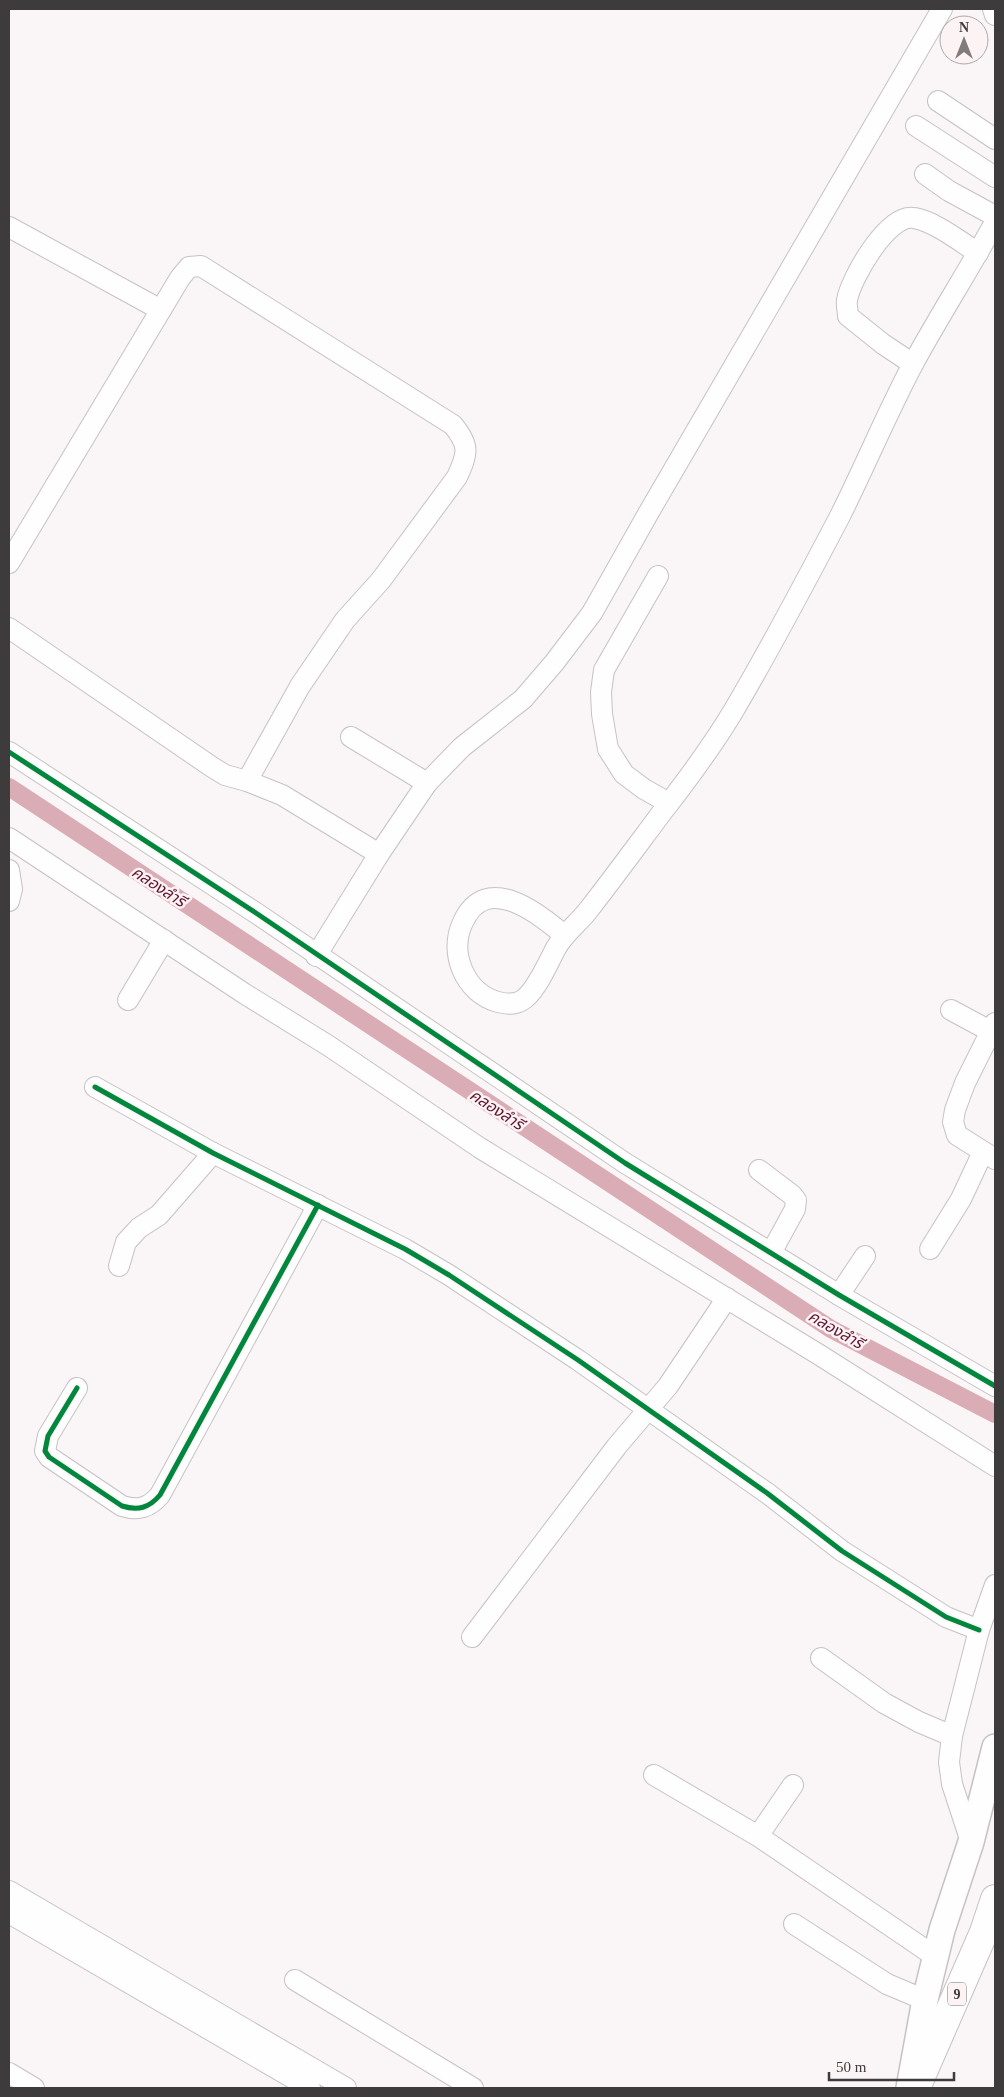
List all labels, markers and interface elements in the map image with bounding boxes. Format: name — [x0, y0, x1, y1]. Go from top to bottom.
north arrow — [939, 15, 989, 65]
text: N — [959, 20, 969, 35]
water label: คลองลำรี — [129, 863, 191, 911]
water label: คลองลำรี — [467, 1086, 529, 1134]
water label: คลองลำรี — [805, 1307, 868, 1353]
road number: 9 — [948, 1982, 966, 2006]
scale bar — [829, 2050, 954, 2082]
text: 50 m — [836, 2059, 867, 2075]

